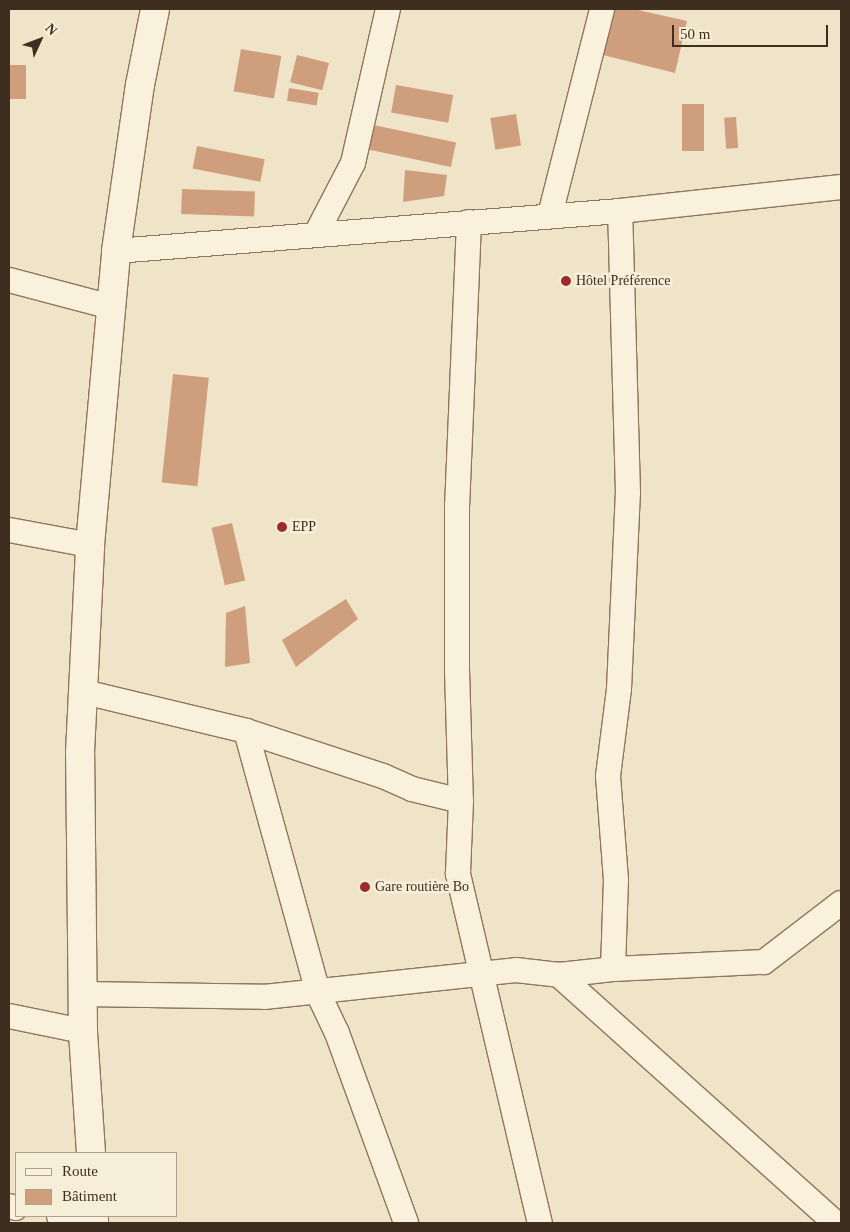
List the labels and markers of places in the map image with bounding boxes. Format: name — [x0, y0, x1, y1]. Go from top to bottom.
place label: Hôtel Préférence — [576, 273, 670, 289]
marker: Hôtel Préférence — [560, 275, 572, 287]
place label: EPP — [292, 519, 316, 535]
marker: EPP — [276, 521, 288, 533]
place label: Gare routière Bo — [375, 879, 469, 895]
marker: Gare routière Bo — [359, 881, 371, 893]

